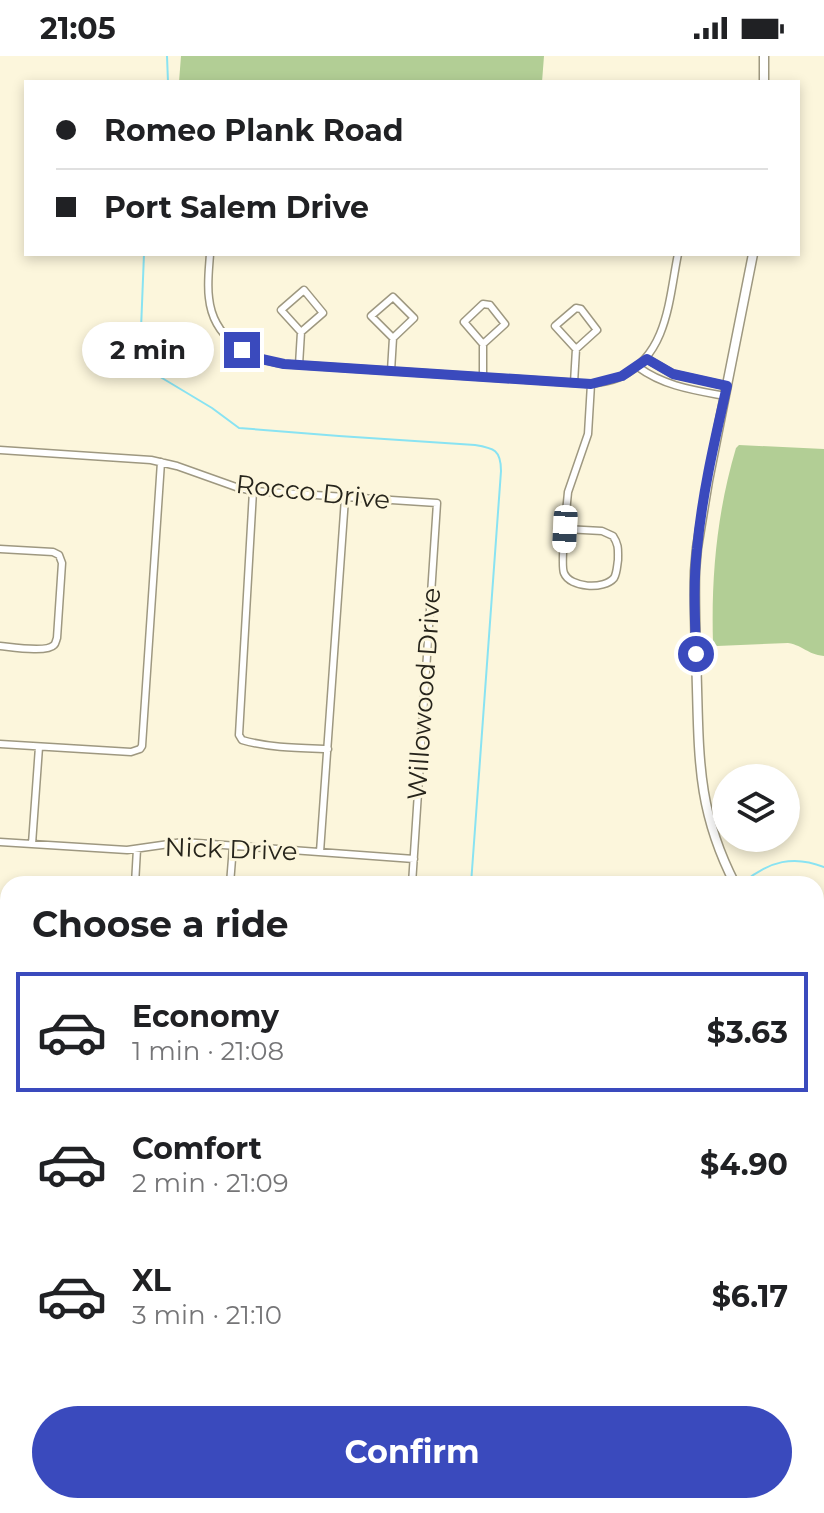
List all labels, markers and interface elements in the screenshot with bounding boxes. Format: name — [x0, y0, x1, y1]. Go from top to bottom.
text: 21:05 — [40, 10, 116, 47]
text: Romeo Plank Road — [104, 112, 404, 149]
text: Port Salem Drive — [104, 189, 369, 226]
callout: 2 min — [82, 322, 214, 378]
route end — [224, 332, 260, 368]
text: 2 min — [110, 334, 186, 366]
street label: Rocco Drive — [234, 468, 392, 516]
car — [552, 504, 578, 554]
street label: Willowood Drive — [401, 587, 447, 801]
route start — [678, 636, 714, 672]
map controls — [712, 764, 800, 852]
button: layers — [712, 764, 800, 852]
street label: Nick Drive — [164, 831, 298, 867]
text: Choose a ride — [32, 902, 289, 946]
icon: car — [36, 996, 108, 1068]
text: Economy — [132, 998, 279, 1035]
text: $3.63 — [707, 1014, 788, 1051]
text: 1 min · 21:08 — [132, 1035, 284, 1067]
icon: car — [36, 1128, 108, 1200]
text: Comfort — [132, 1130, 262, 1167]
text: $4.90 — [700, 1146, 788, 1183]
text: 2 min · 21:09 — [132, 1167, 289, 1199]
icon: car — [36, 1260, 108, 1332]
text: XL — [132, 1262, 171, 1299]
text: $6.17 — [712, 1278, 788, 1315]
text: 3 min · 21:10 — [132, 1299, 282, 1331]
button: Confirm — [32, 1406, 792, 1498]

